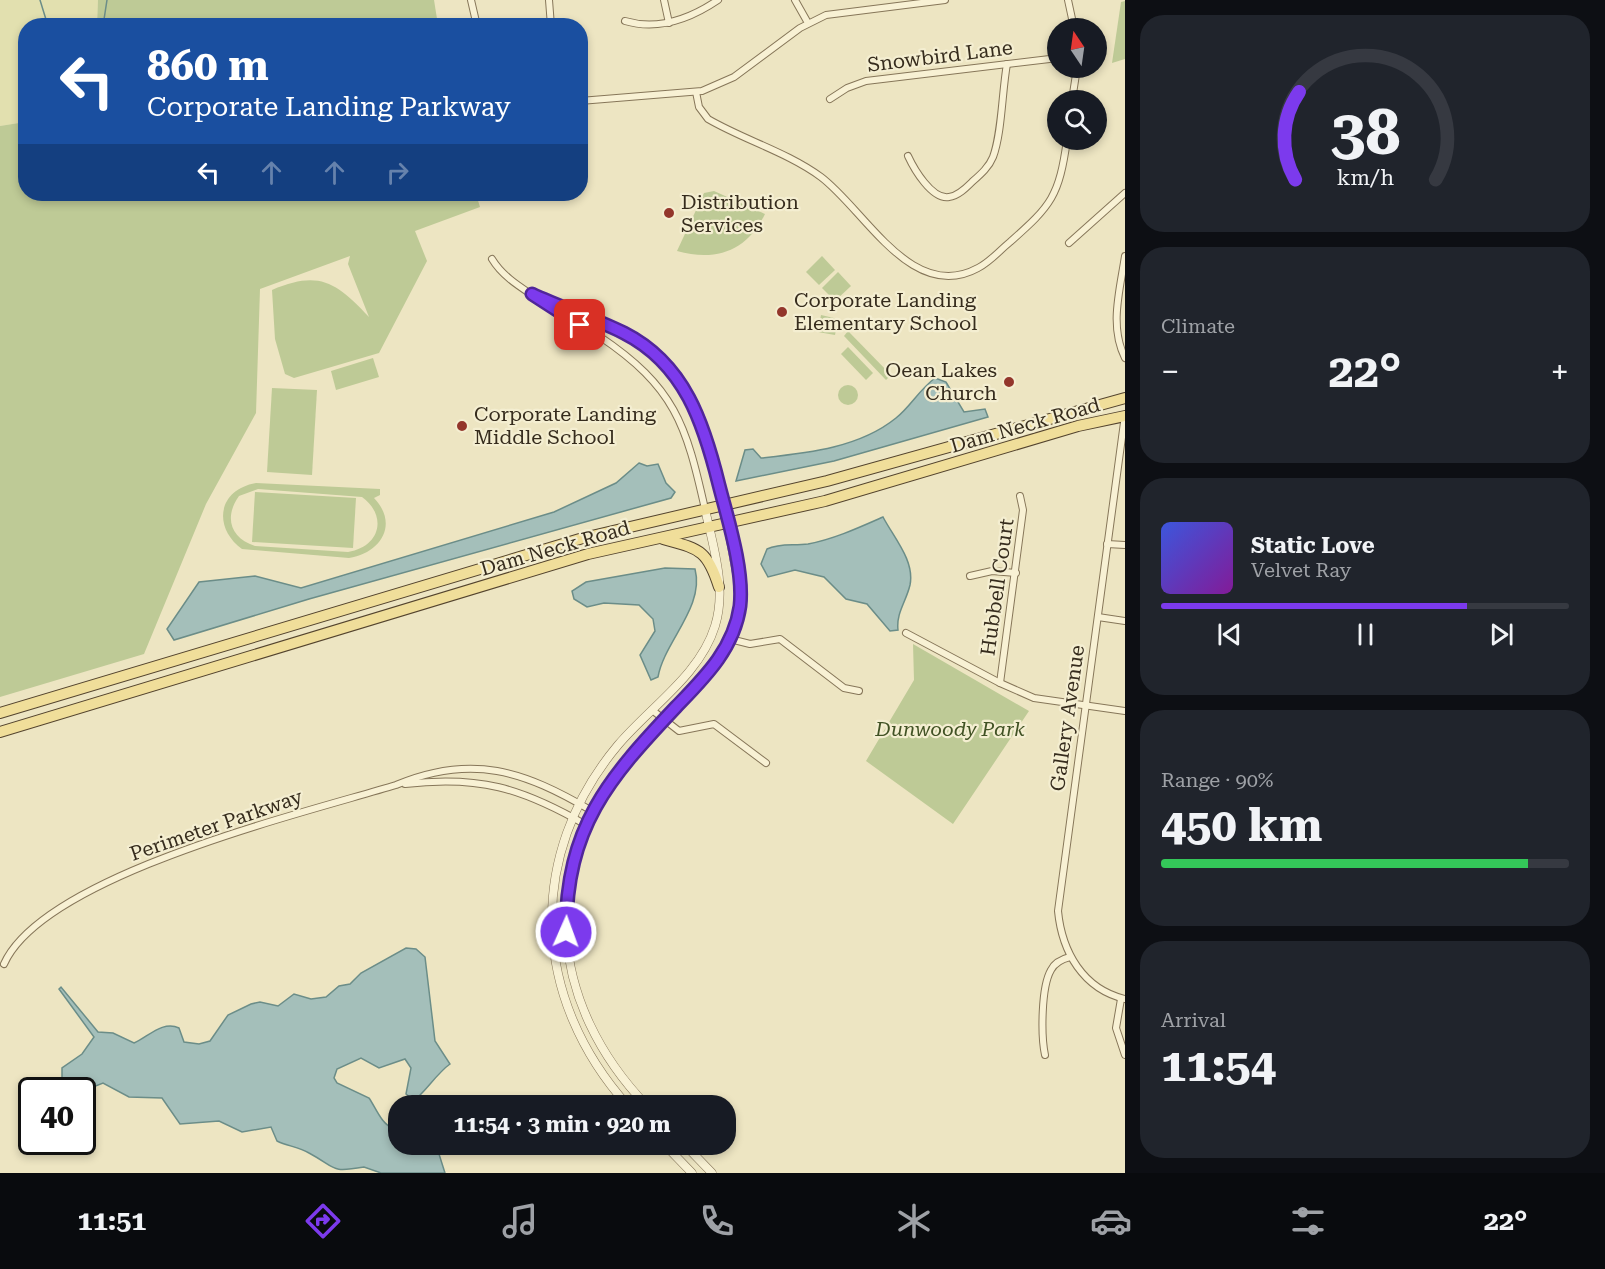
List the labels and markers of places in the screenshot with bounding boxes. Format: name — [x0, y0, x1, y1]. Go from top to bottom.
place label: Distribution Services — [681, 190, 799, 237]
marker: Distribution Services — [662, 206, 676, 220]
place label: Corporate Landing Elementary School — [794, 288, 977, 335]
pin — [554, 299, 605, 350]
marker: Corporate Landing Elementary School — [775, 305, 789, 319]
place label: Oean Lakes Church — [885, 358, 997, 405]
marker: Oean Lakes Church — [1002, 375, 1016, 389]
place label: Corporate Landing Middle School — [474, 402, 657, 449]
marker: Corporate Landing Middle School — [455, 419, 469, 433]

